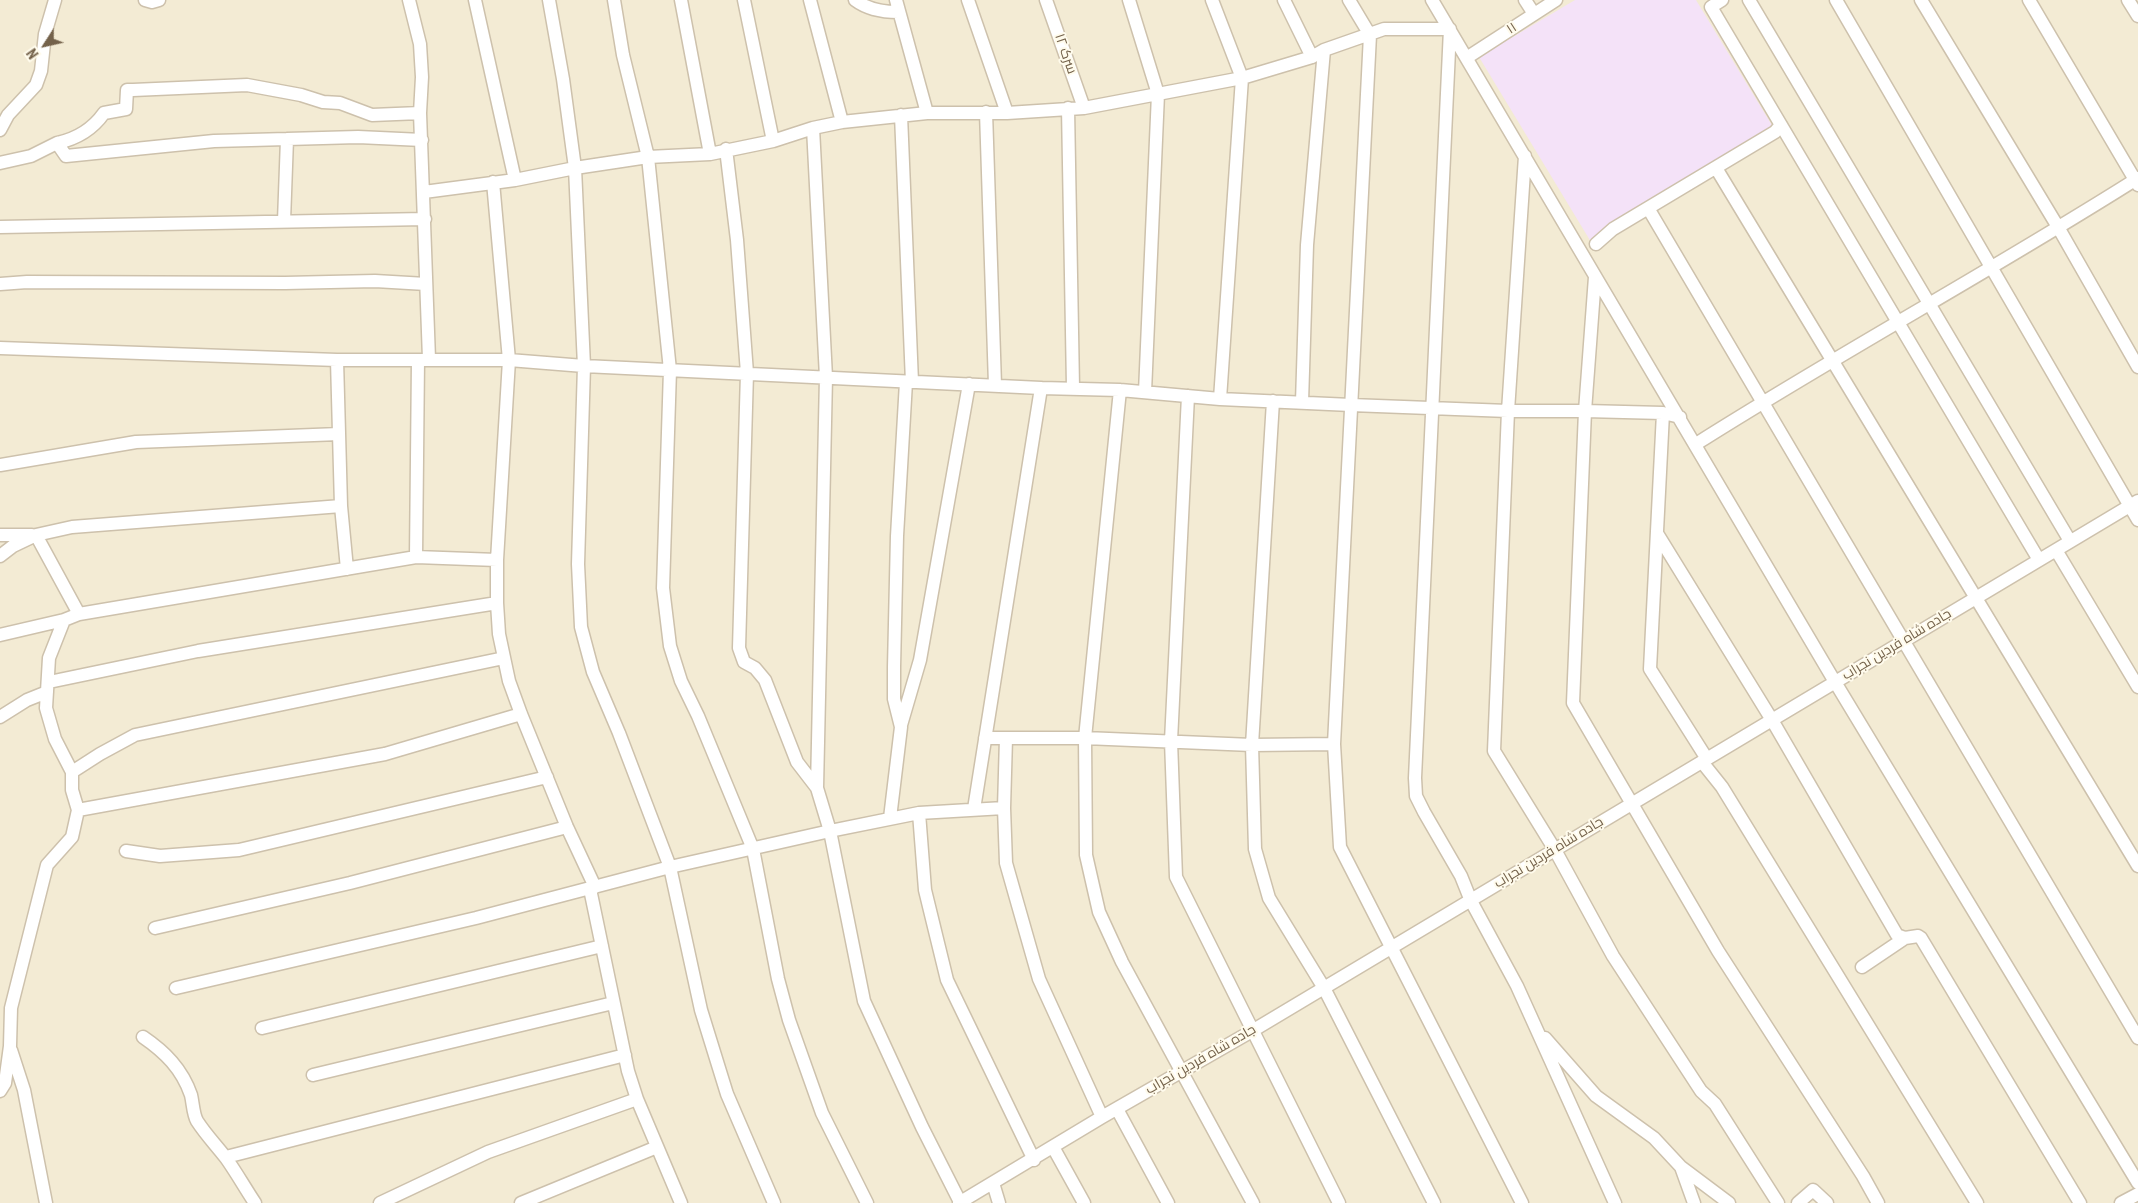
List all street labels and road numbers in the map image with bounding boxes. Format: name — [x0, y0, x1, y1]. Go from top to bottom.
street label: ۱۱ — [1504, 20, 1520, 38]
street label: سرک ۱۲ — [1050, 32, 1080, 76]
street label: جاده شاه فردین نجراب — [1839, 606, 1955, 684]
street label: جاده شاه فردین نجراب — [1491, 814, 1607, 892]
street label: جاده شاه فردین نجراب — [1143, 1022, 1259, 1098]

